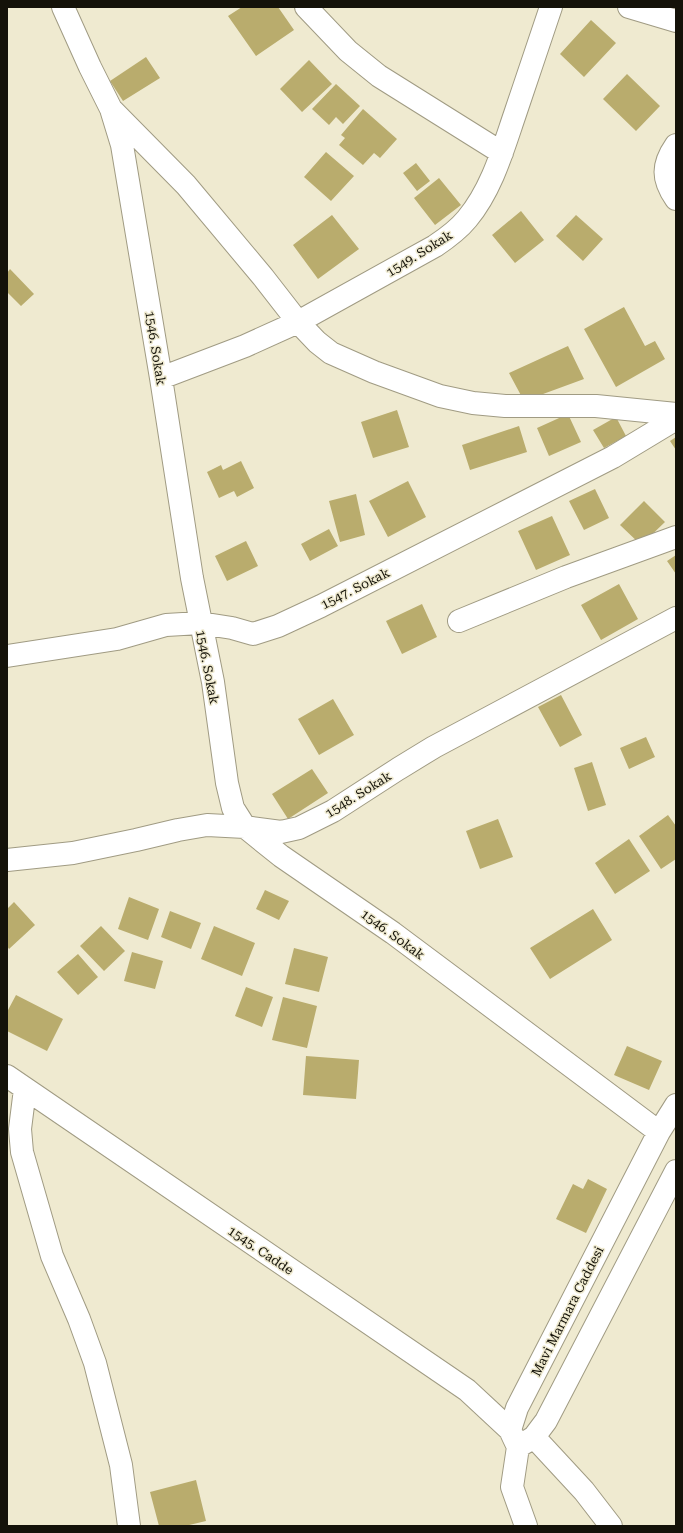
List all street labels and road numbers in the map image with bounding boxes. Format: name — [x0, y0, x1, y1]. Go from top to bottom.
street label: 1549. Sokak — [383, 227, 455, 280]
street label: 1546. Sokak — [142, 310, 169, 386]
street label: 1547. Sokak — [318, 565, 392, 612]
street label: 1546. Sokak — [193, 629, 222, 705]
street label: 1548. Sokak — [322, 768, 394, 821]
street label: 1546. Sokak — [358, 906, 427, 963]
street label: 1545. Cadde — [225, 1223, 296, 1278]
street label: Mavi Marmara Caddesi — [528, 1244, 607, 1379]

